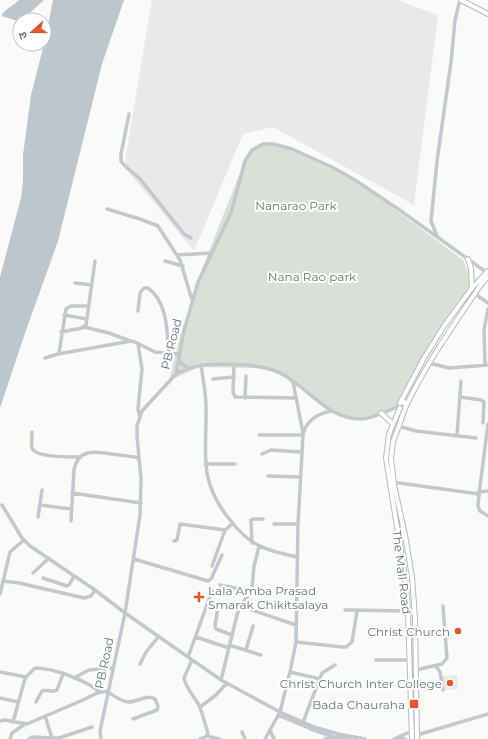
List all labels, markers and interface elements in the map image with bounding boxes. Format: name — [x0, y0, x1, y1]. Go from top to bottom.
north arrow — [12, 12, 52, 52]
text: उ — [15, 30, 30, 41]
park label: Nanarao Park — [255, 198, 338, 213]
park label: Nana Rao park — [268, 269, 357, 284]
street label: PB Road — [157, 317, 185, 371]
street label: The Mall Road — [389, 529, 415, 615]
place label: Lala Amba Prasad Smarak Chikitsalaya — [208, 583, 328, 612]
marker: Lala Amba Prasad Smarak Chikitsalaya — [193, 591, 205, 603]
place label: Christ Church — [367, 624, 450, 639]
marker: Christ Church — [453, 626, 463, 636]
street label: PB Road — [91, 636, 117, 690]
place label: Christ Church Inter College — [280, 676, 442, 691]
marker: Christ Church Inter College — [445, 678, 455, 688]
place label: Bada Chauraha — [312, 697, 405, 712]
marker: Bada Chauraha — [408, 698, 420, 710]

